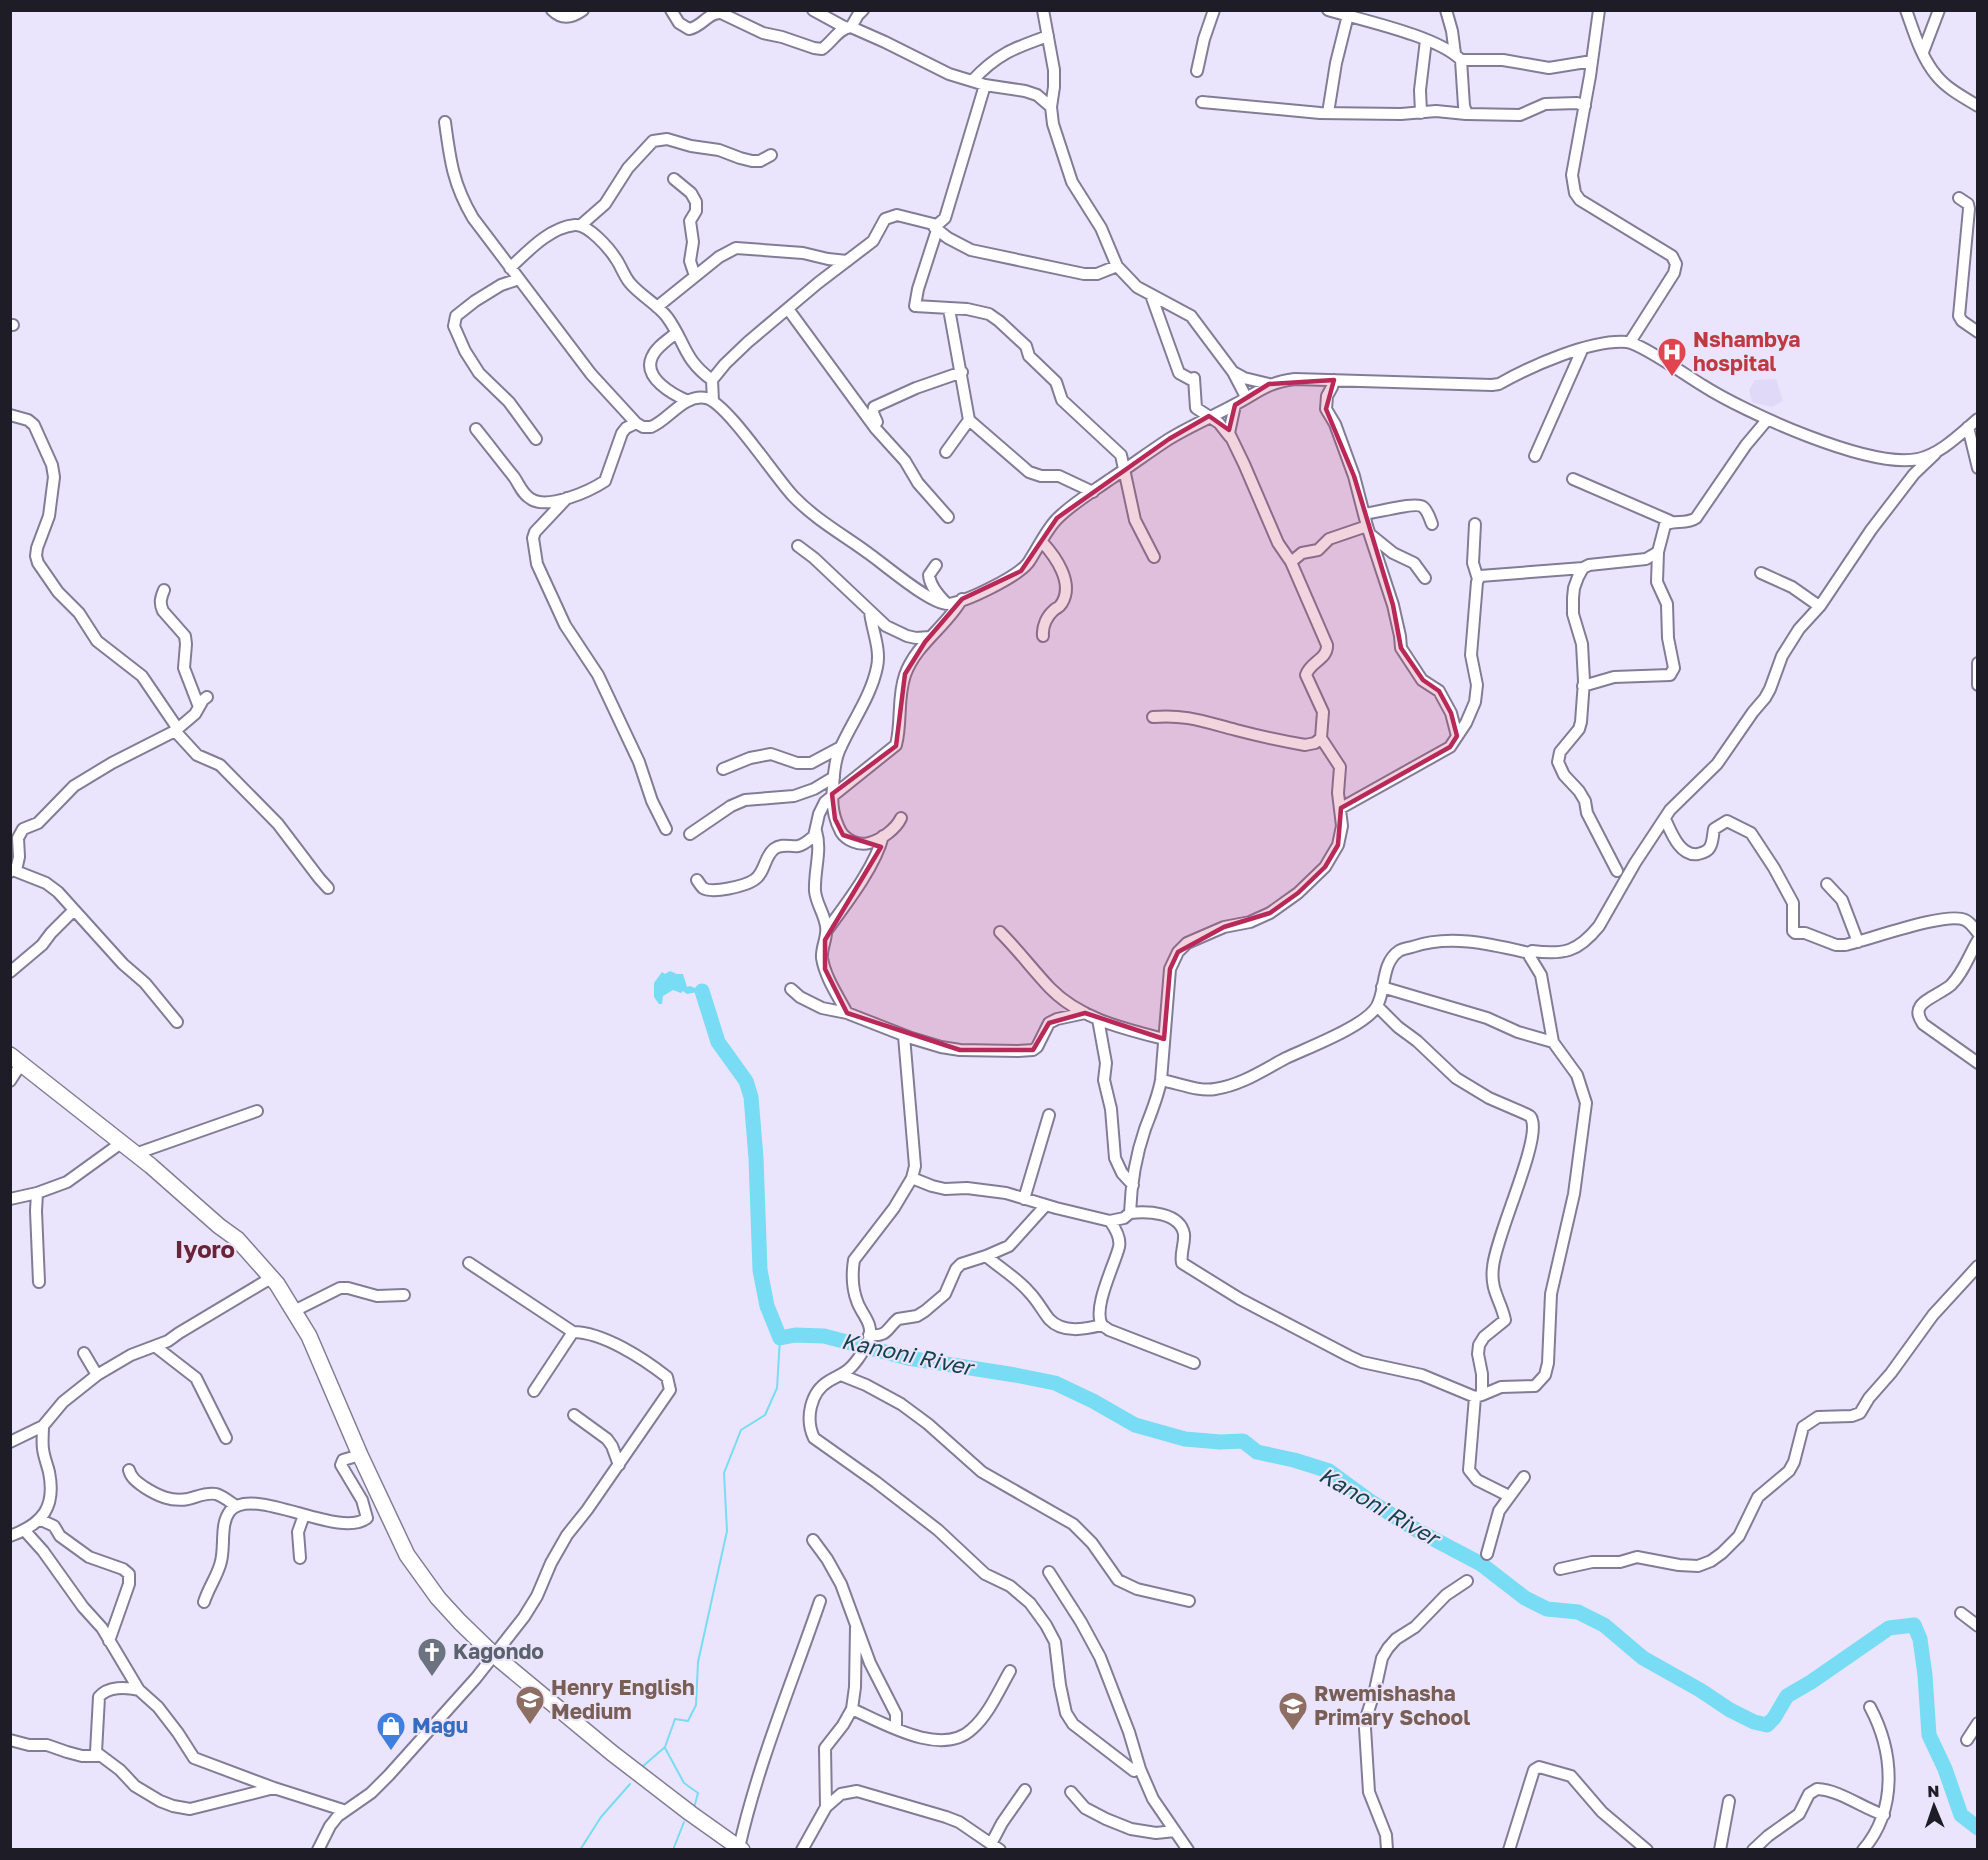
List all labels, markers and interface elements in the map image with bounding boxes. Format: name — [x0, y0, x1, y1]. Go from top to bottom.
place label: Nshambya hospital — [1693, 326, 1801, 376]
hospital icon: Nshambya hospital — [1656, 336, 1688, 378]
district label: Iyoro — [175, 1234, 235, 1263]
water label: Kanoni River — [839, 1326, 978, 1381]
water label: Kanoni River — [1315, 1461, 1447, 1552]
church icon: Kagondo — [416, 1636, 448, 1678]
place label: Kagondo — [453, 1638, 544, 1664]
place label: Henry English Medium — [551, 1674, 695, 1724]
place label: Rwemishasha Primary School — [1314, 1680, 1470, 1730]
school or university icon: Henry English Medium — [514, 1684, 546, 1726]
school or university icon: Rwemishasha Primary School — [1277, 1690, 1309, 1732]
shop icon: Magu — [375, 1710, 407, 1752]
place label: Magu — [412, 1712, 468, 1738]
north arrow — [1904, 1776, 1964, 1836]
text: N — [1927, 1781, 1940, 1801]

